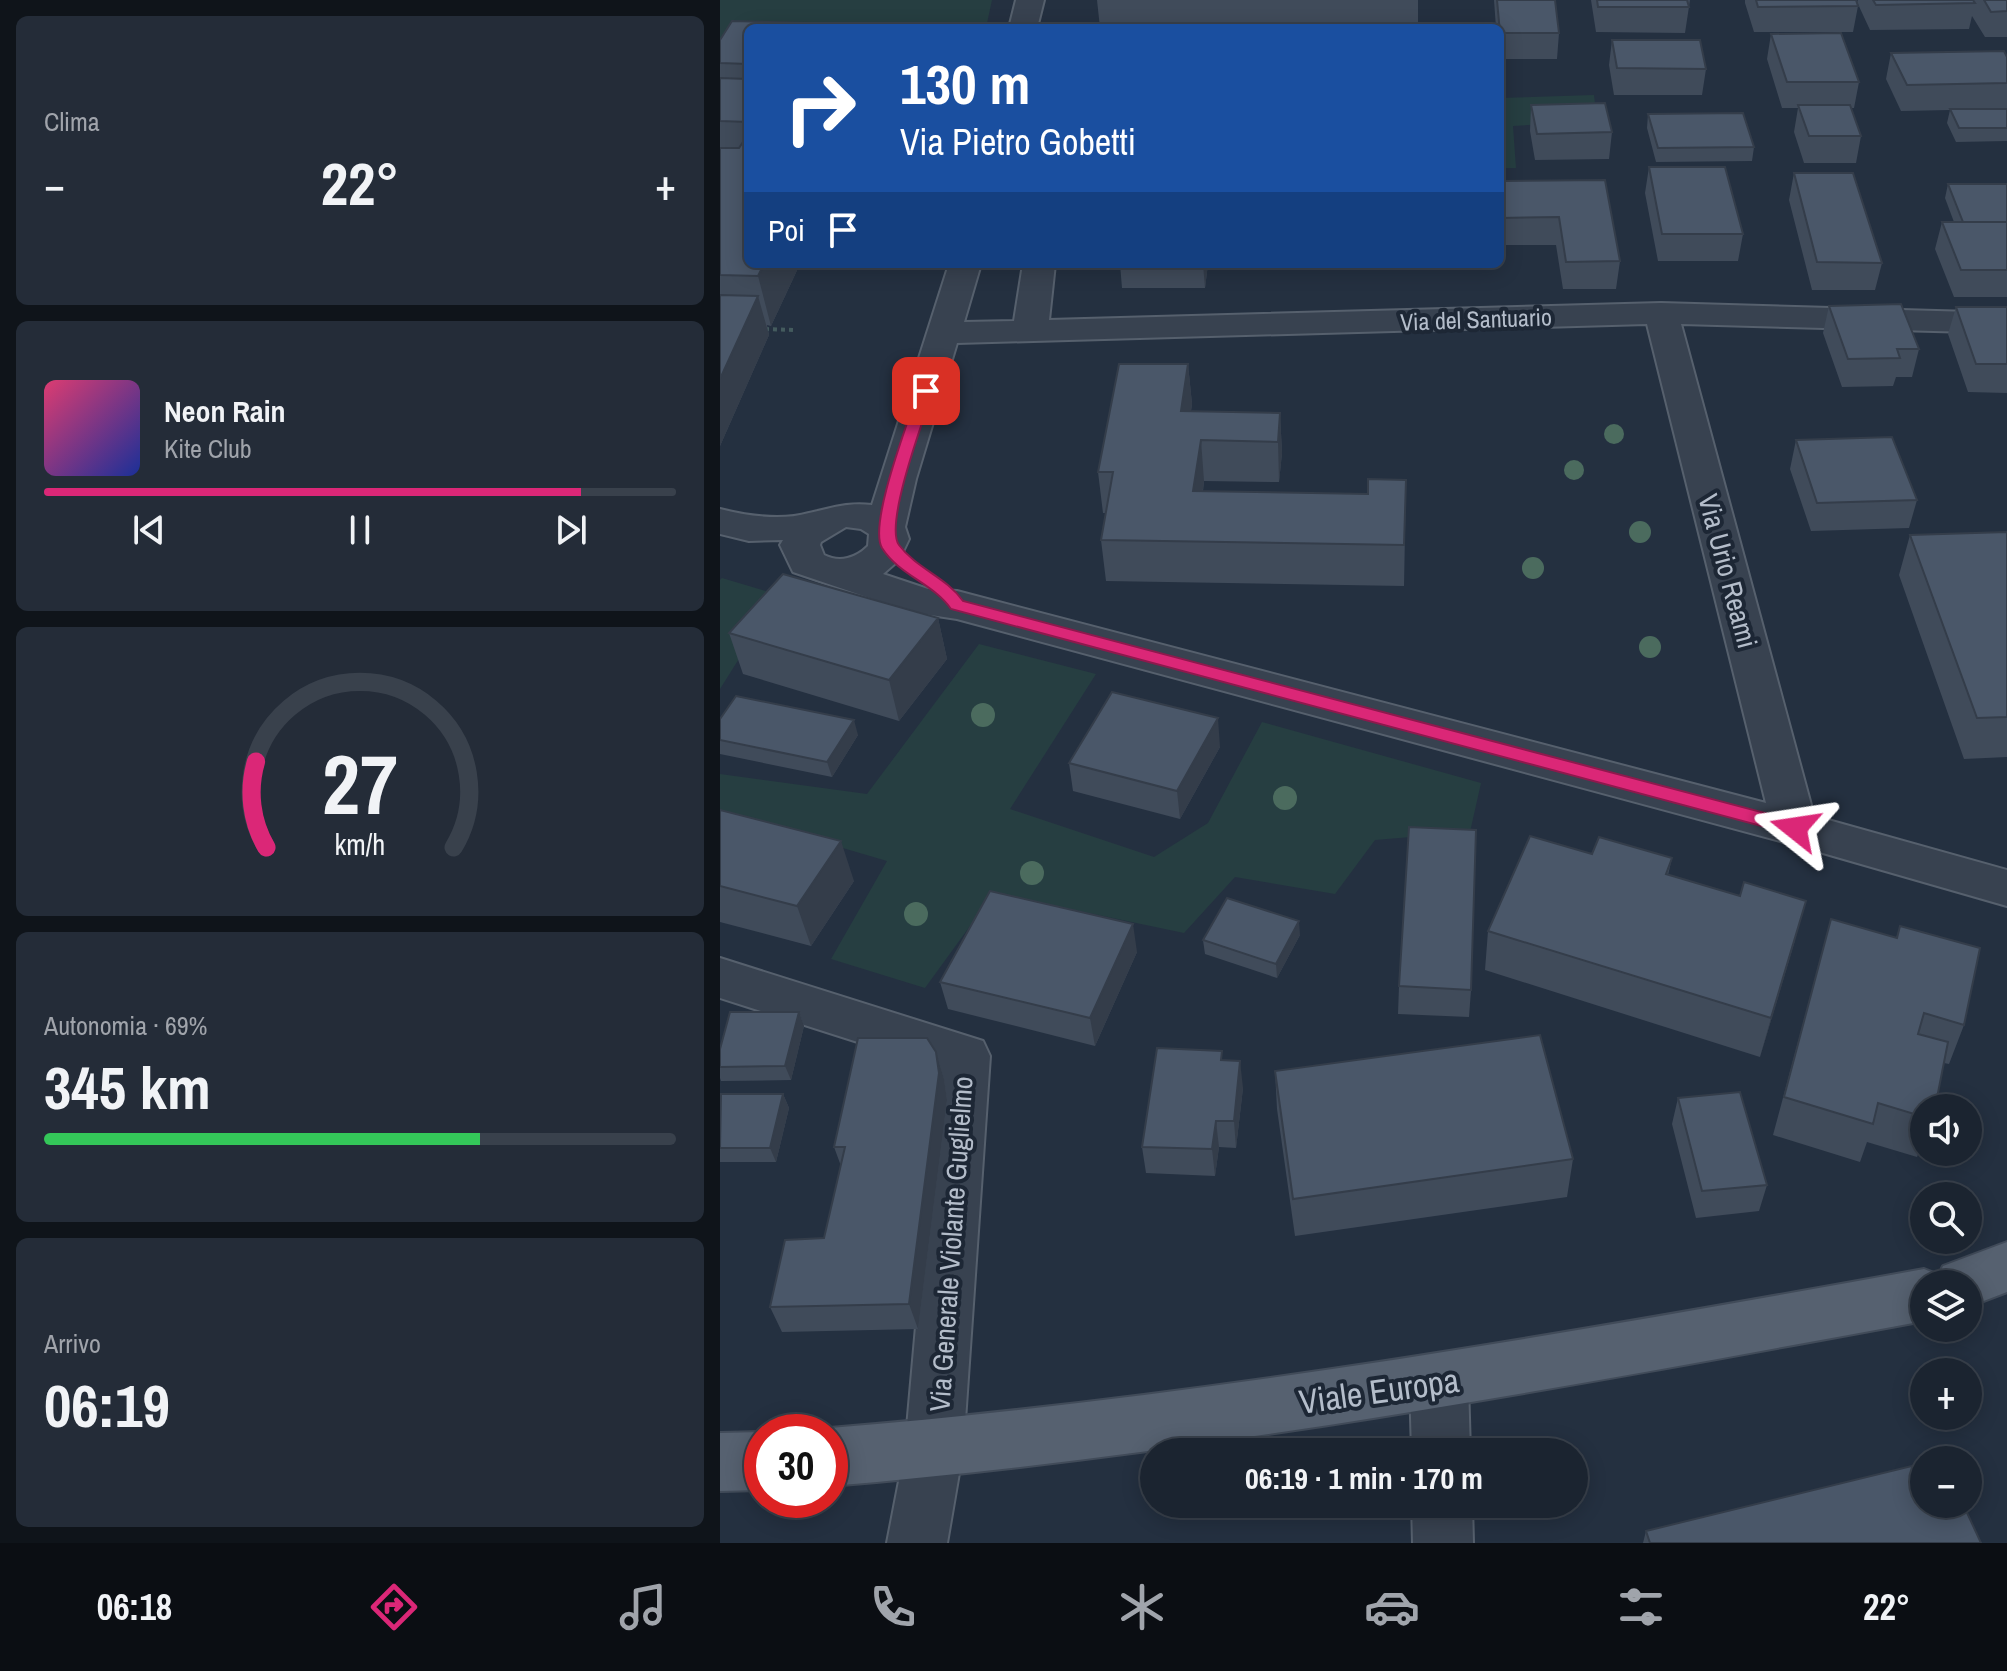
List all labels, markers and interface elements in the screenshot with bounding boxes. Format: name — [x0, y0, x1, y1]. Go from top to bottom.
text: 130 m — [900, 46, 1030, 121]
icon: right — [768, 56, 872, 160]
text: Clima — [44, 104, 100, 139]
text: Via Pietro Gobetti — [900, 118, 1136, 166]
text: 22° — [321, 143, 399, 224]
text: − — [44, 154, 65, 214]
text: + — [655, 154, 676, 214]
icon: arrive — [821, 208, 865, 252]
text: Poi — [768, 210, 805, 250]
street label: Via del Santuario — [1400, 300, 1552, 338]
pin — [892, 357, 960, 425]
icon: arrive — [904, 369, 948, 413]
text: Neon Rain — [164, 391, 286, 431]
text: Kite Club — [164, 431, 252, 466]
street label: Via Urio Reami — [1689, 490, 1767, 652]
icon: previous — [127, 508, 171, 552]
icon: pause — [338, 508, 382, 552]
icon: next — [549, 508, 593, 552]
text: 27 — [322, 727, 398, 839]
position arrow — [1753, 786, 1837, 870]
text: km/h — [335, 825, 385, 864]
text: Autonomia · 69% — [44, 1008, 208, 1043]
text: 345 km — [44, 1047, 211, 1128]
street label: Via Generale Violante Guglielmo — [920, 1075, 982, 1413]
map controls — [1910, 1094, 1982, 1518]
button: sound — [1910, 1094, 1982, 1166]
button: search — [1910, 1182, 1982, 1254]
button: layers — [1910, 1270, 1982, 1342]
text: Arrivo — [44, 1326, 101, 1361]
street label: Viale Europa — [1296, 1357, 1462, 1425]
button: + — [1910, 1358, 1982, 1430]
text: 06:19 — [44, 1365, 170, 1446]
speed limit sign: 30 — [744, 1414, 848, 1518]
button: − — [1910, 1446, 1982, 1518]
text: 06:19 · 1 min · 170 m — [1245, 1458, 1483, 1498]
icon: directions — [366, 1579, 422, 1635]
icon: music — [615, 1579, 671, 1635]
icon: phone — [865, 1579, 921, 1635]
icon: climate — [1114, 1579, 1170, 1635]
icon: car — [1364, 1579, 1420, 1635]
icon: filters — [1613, 1579, 1669, 1635]
text: 06:18 — [97, 1583, 172, 1631]
text: 22° — [1863, 1583, 1910, 1631]

